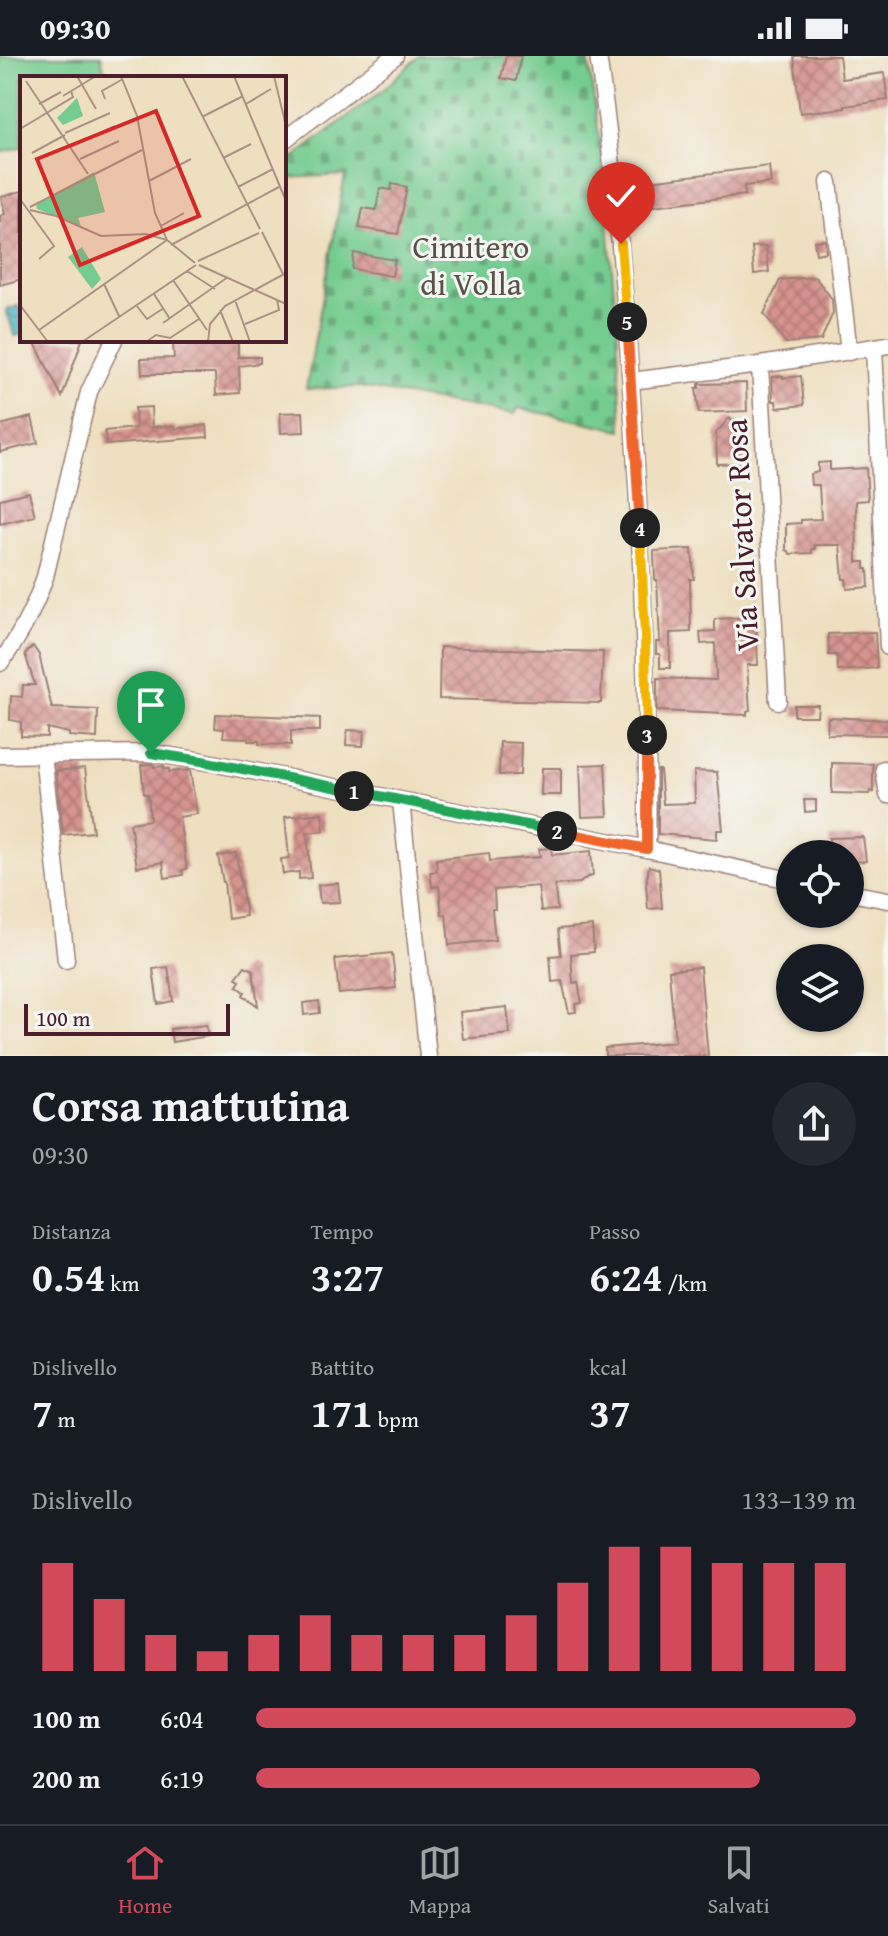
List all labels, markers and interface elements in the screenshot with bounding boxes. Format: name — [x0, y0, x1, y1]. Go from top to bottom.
text: 09:30 — [40, 6, 111, 50]
inset map — [20, 76, 286, 342]
pin — [587, 162, 655, 244]
icon: check — [599, 174, 643, 218]
park label: Cimitero di Volla — [413, 223, 529, 307]
pin: 5 — [607, 302, 647, 342]
text: 5 — [621, 306, 633, 338]
street label: Via Salvator Rosa — [711, 418, 771, 652]
pin: 4 — [620, 508, 660, 548]
text: 4 — [634, 512, 646, 544]
pin — [117, 671, 185, 753]
icon: arrive — [129, 683, 173, 727]
pin: 3 — [627, 715, 667, 755]
text: 3 — [641, 719, 653, 751]
pin: 1 — [334, 771, 374, 811]
text: 1 — [348, 775, 360, 807]
pin: 2 — [537, 811, 577, 851]
text: 2 — [551, 815, 563, 847]
map controls — [776, 840, 864, 1032]
button: locate — [776, 840, 864, 928]
button: layers — [776, 944, 864, 1032]
scale bar — [24, 1000, 230, 1036]
text: 100 m — [36, 1002, 91, 1034]
text: Corsa mattutina — [32, 1073, 349, 1137]
button: share — [772, 1082, 856, 1166]
text: 09:30 — [32, 1135, 88, 1174]
text: Distanza — [32, 1215, 111, 1247]
text: Tempo — [311, 1215, 374, 1247]
text: Passo — [589, 1215, 640, 1247]
text: 0.54 — [32, 1247, 105, 1306]
text: 3:27 — [311, 1247, 384, 1306]
text: 6:24 — [589, 1247, 663, 1306]
text: km — [105, 1267, 139, 1299]
text: /km — [663, 1267, 707, 1299]
text: Dislivello — [32, 1351, 117, 1383]
text: Battito — [311, 1351, 374, 1383]
text: kcal — [589, 1351, 627, 1383]
text: 7 — [32, 1383, 53, 1442]
text: 171 — [311, 1383, 373, 1442]
text: 37 — [589, 1383, 631, 1442]
text: m — [53, 1403, 76, 1435]
text: bpm — [373, 1403, 419, 1435]
text: Dislivello — [32, 1480, 132, 1519]
text: 133–139 m — [742, 1480, 856, 1519]
text: 100 m — [32, 1699, 100, 1738]
text: 6:04 — [160, 1699, 204, 1738]
text: 200 m — [32, 1759, 100, 1798]
text: 6:19 — [160, 1759, 204, 1798]
tab: Home — [118, 1841, 172, 1921]
tab: Mappa — [409, 1841, 471, 1921]
tab: Salvati — [708, 1841, 770, 1921]

